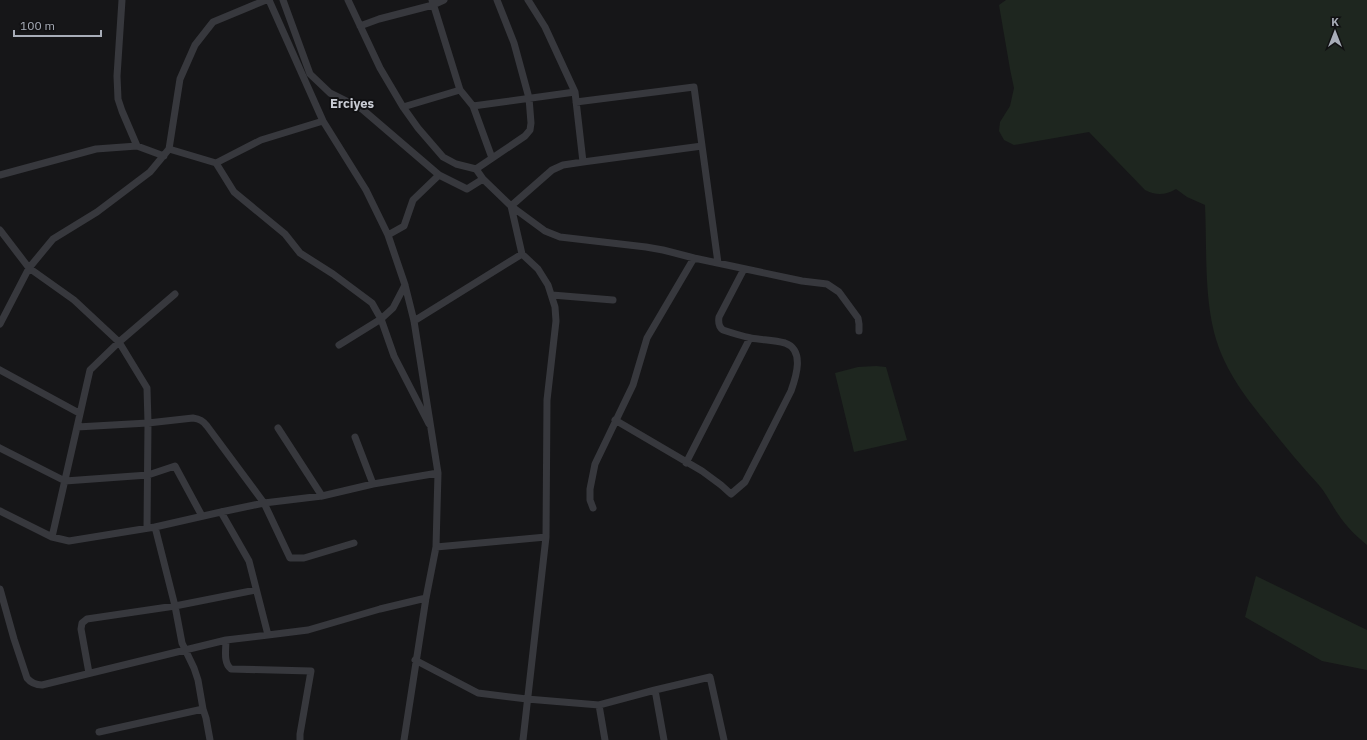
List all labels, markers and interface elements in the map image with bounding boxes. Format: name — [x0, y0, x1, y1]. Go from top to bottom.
scale bar — [14, 12, 101, 38]
north arrow — [1315, 12, 1355, 52]
text: K — [1331, 15, 1339, 29]
text: 100 m — [20, 18, 55, 33]
district label: Erciyes — [330, 95, 375, 112]

